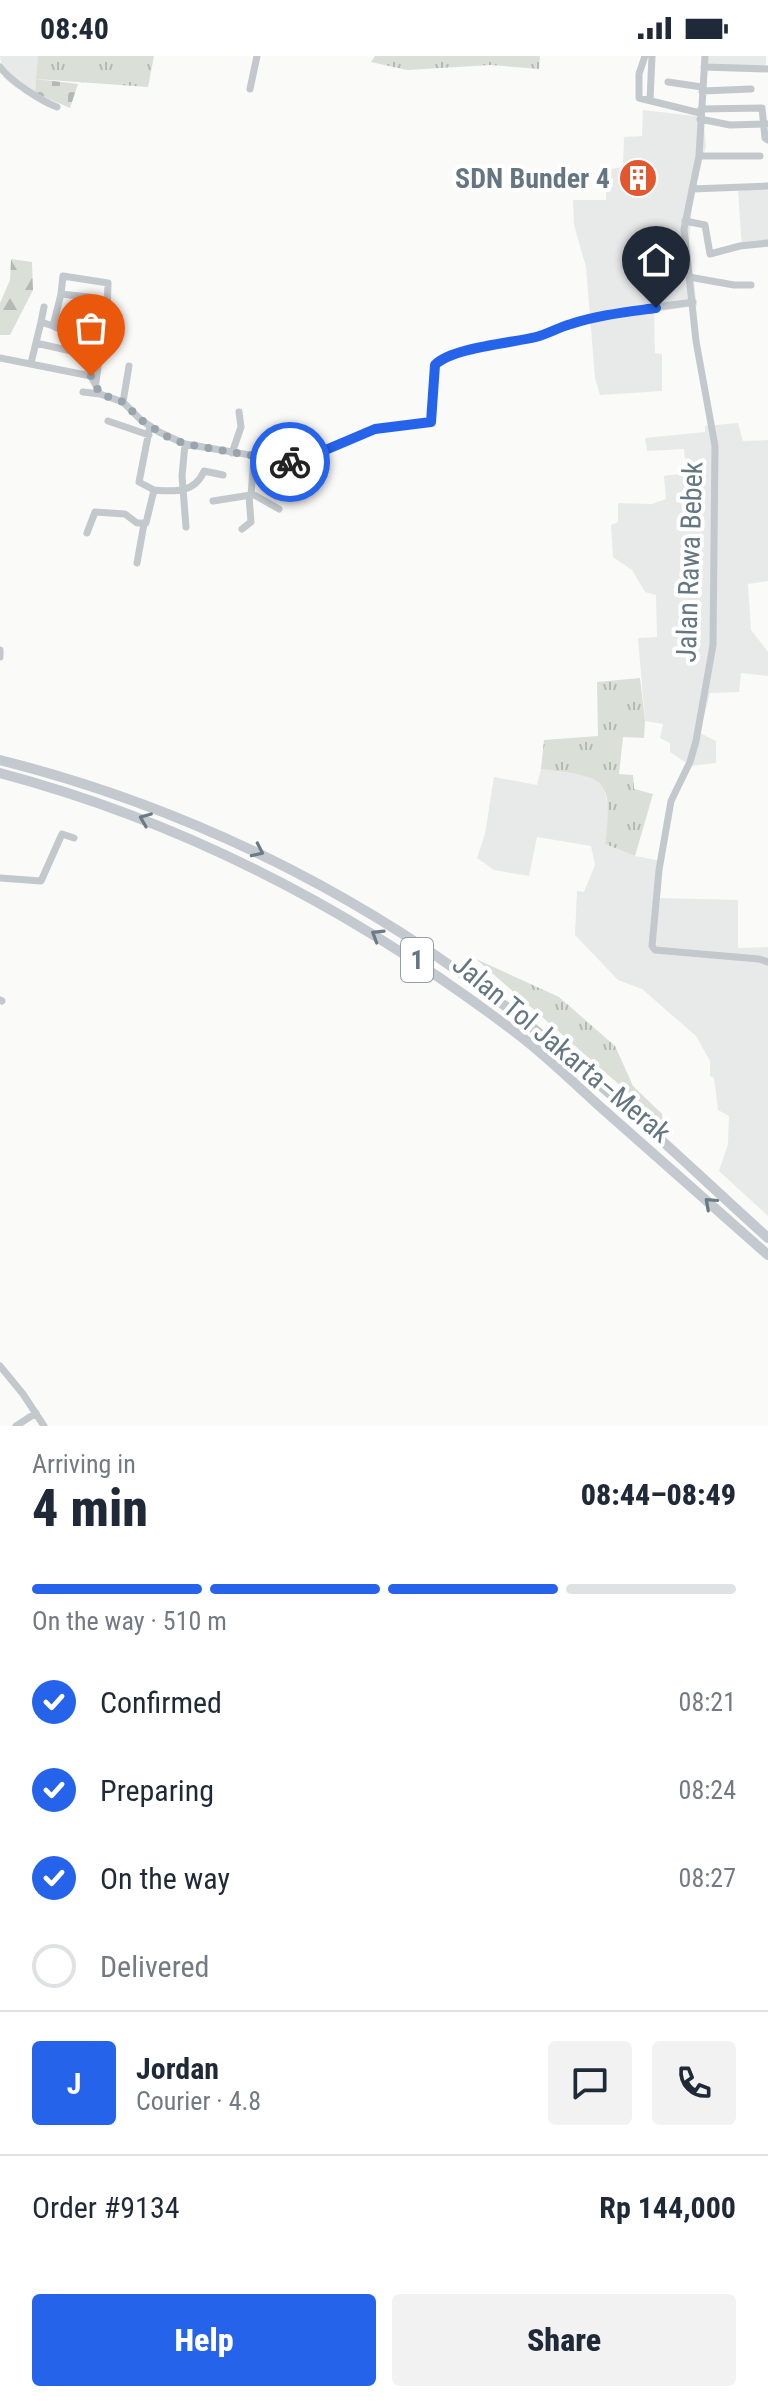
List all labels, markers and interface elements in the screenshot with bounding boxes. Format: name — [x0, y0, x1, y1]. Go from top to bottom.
text: 08:40 — [40, 11, 109, 46]
building icon: SDN Bunder 4 — [617, 157, 659, 199]
place label: SDN Bunder 4 — [455, 162, 610, 195]
pin — [622, 226, 690, 308]
icon: home — [634, 238, 678, 282]
pin — [57, 294, 125, 376]
icon: bag — [69, 306, 113, 350]
courier — [250, 422, 330, 502]
icon: bike — [268, 440, 312, 484]
street label: Jalan Rawa Bebek — [670, 461, 710, 663]
one-way arrow — [139, 812, 153, 829]
one-way arrow — [249, 842, 264, 858]
one-way arrow — [371, 930, 386, 945]
road number: 1 — [401, 938, 433, 982]
street label: Jalan Tol Jakarta–Merak — [446, 948, 678, 1150]
one-way arrow — [704, 1199, 719, 1213]
text: Arriving in — [32, 1449, 136, 1479]
text: 08:44–08:49 — [581, 1477, 736, 1512]
text: 4 min — [32, 1478, 148, 1539]
text: On the way · 510 m — [32, 1606, 227, 1636]
icon: check — [32, 1680, 76, 1724]
text: Confirmed — [100, 1685, 222, 1720]
text: 08:21 — [679, 1687, 736, 1717]
icon: check — [32, 1768, 76, 1812]
text: Preparing — [100, 1773, 214, 1808]
text: 08:24 — [679, 1775, 736, 1805]
icon: check — [32, 1856, 76, 1900]
text: On the way — [100, 1861, 230, 1896]
text: 08:27 — [679, 1863, 736, 1893]
text: Delivered — [100, 1949, 209, 1984]
button: chat — [548, 2041, 632, 2125]
button: phone — [652, 2041, 736, 2125]
text: Jordan — [136, 2051, 219, 2086]
text: J — [67, 2066, 81, 2101]
text: Courier · 4.8 — [136, 2086, 261, 2116]
text: Order #9134 — [32, 2190, 180, 2225]
text: Rp 144,000 — [599, 2190, 736, 2225]
button: Help — [32, 2294, 376, 2386]
button: Share — [392, 2294, 736, 2386]

